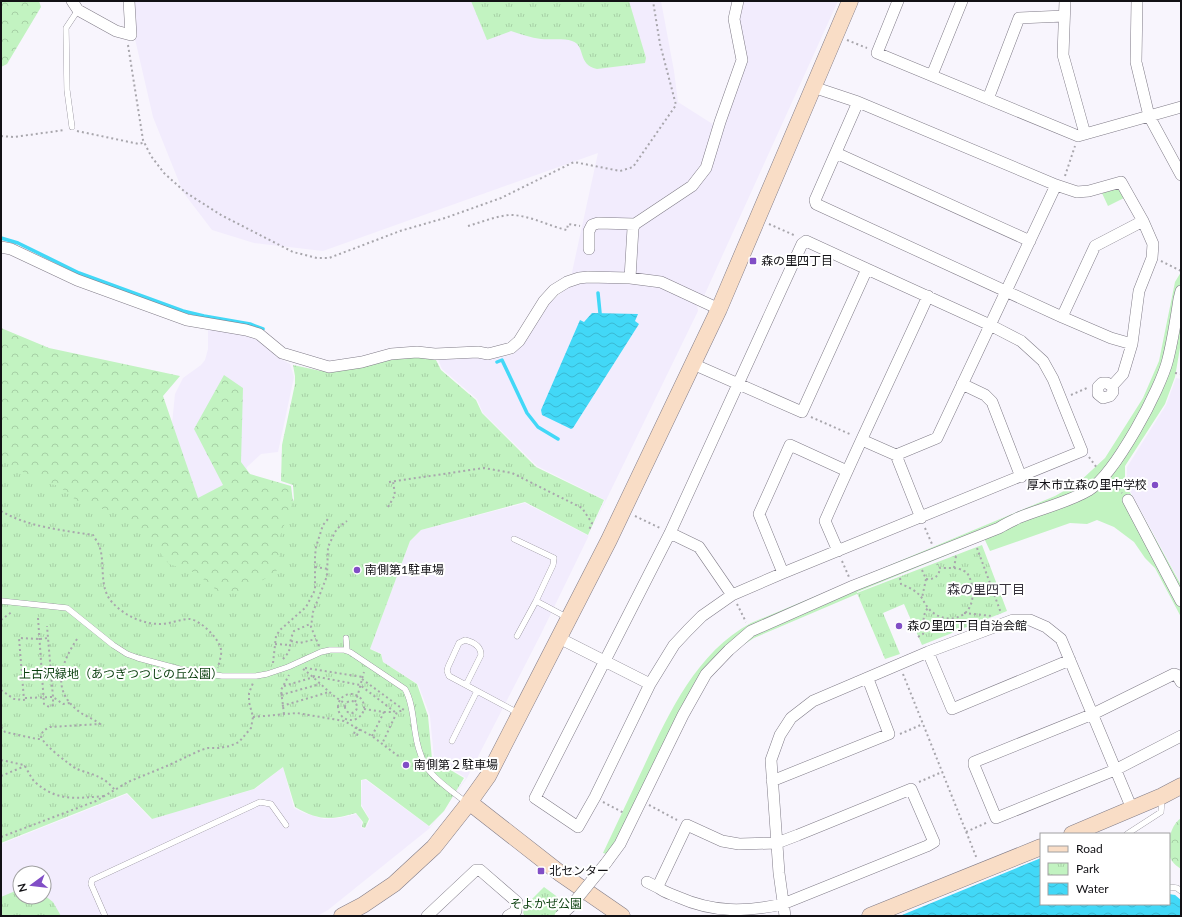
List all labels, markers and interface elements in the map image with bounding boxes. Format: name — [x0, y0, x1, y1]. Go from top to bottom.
place label: 森の里四丁目 — [761, 253, 833, 268]
marker: 森の里四丁目 — [748, 256, 758, 266]
place label: 厚木市立森の里中学校 — [1027, 477, 1147, 492]
marker: 厚木市立森の里中学校 — [1150, 480, 1160, 490]
place label: 南側第1駐車場 — [365, 562, 444, 577]
marker: 南側第1駐車場 — [352, 565, 362, 575]
district label: 森の里四丁目 — [947, 581, 1025, 597]
place label: 森の里四丁目自治会館 — [907, 618, 1027, 633]
marker: 森の里四丁目自治会館 — [894, 621, 904, 631]
park label: 上古沢緑地（あつぎつつじの丘公園） — [19, 666, 223, 681]
place label: 南側第２駐車場 — [414, 757, 498, 772]
marker: 南側第２駐車場 — [401, 760, 411, 770]
legend — [1040, 833, 1170, 905]
text: Road — [1076, 841, 1103, 856]
text: Park — [1076, 861, 1100, 876]
place label: 北センター — [549, 863, 609, 878]
north arrow — [12, 865, 52, 905]
marker: 北センター — [536, 866, 546, 876]
text: Water — [1076, 881, 1109, 896]
text: N — [14, 882, 29, 893]
park label: そよかぜ公園 — [510, 896, 582, 911]

